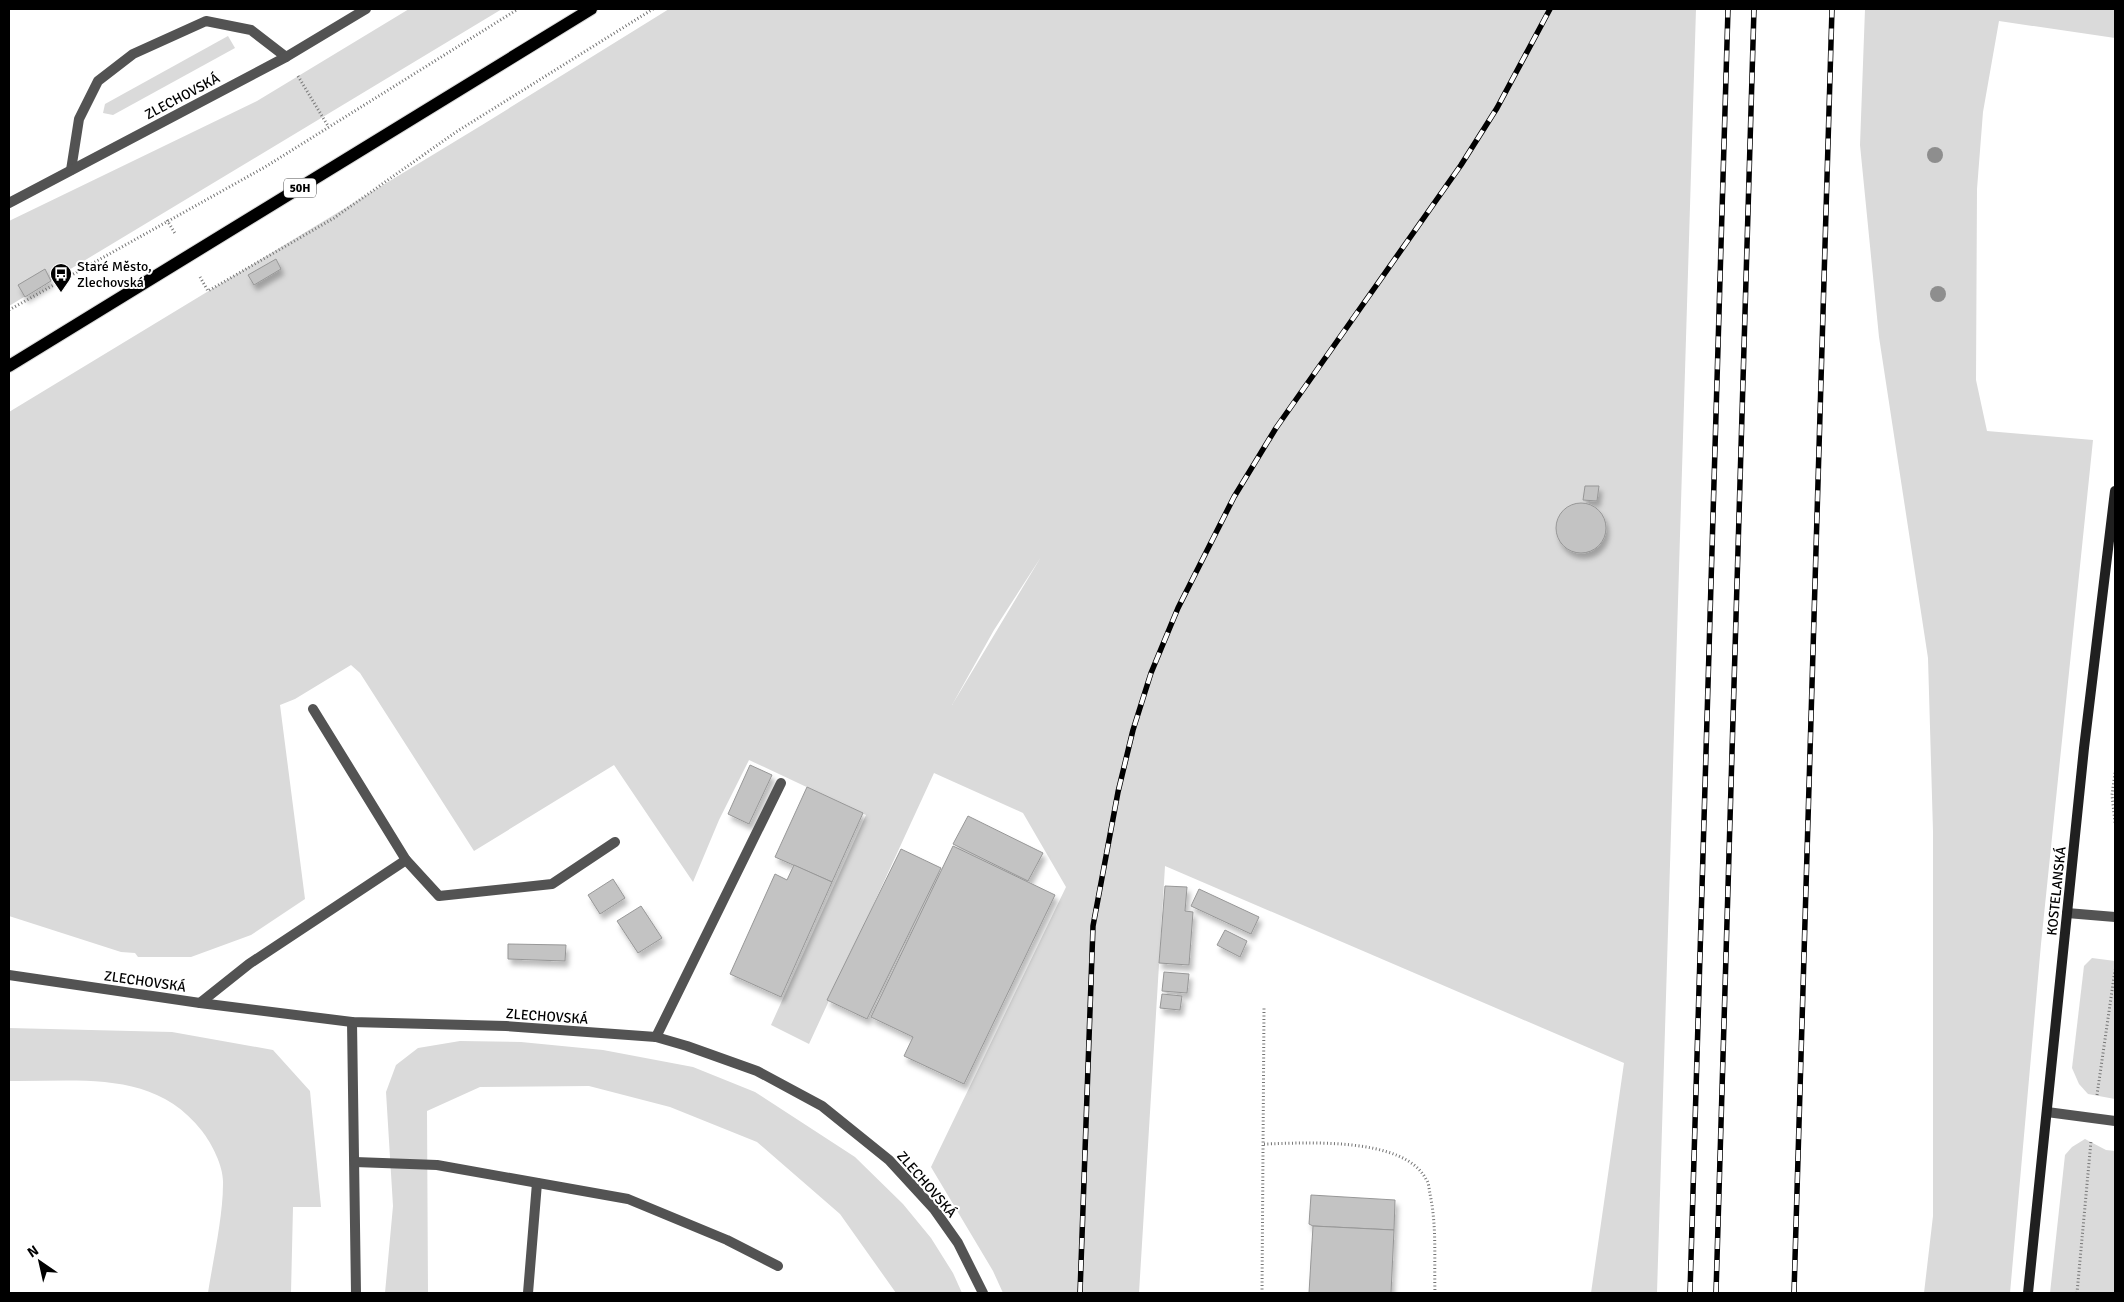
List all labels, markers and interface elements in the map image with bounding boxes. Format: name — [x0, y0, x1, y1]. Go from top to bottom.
street label: ZLECHOVSKÁ — [142, 69, 223, 123]
road number: 50H — [284, 178, 316, 198]
place label: Staré Město, Zlechovská — [77, 258, 152, 291]
bus stop icon: Staré Město, Zlechovská — [49, 262, 73, 293]
street label: KOSTELANSKÁ — [2043, 845, 2070, 936]
street label: ZLECHOVSKÁ — [103, 967, 187, 996]
street label: ZLECHOVSKÁ — [505, 1005, 589, 1028]
street label: ZLECHOVSKÁ — [893, 1148, 960, 1221]
north arrow — [15, 1237, 65, 1287]
text: N — [24, 1242, 42, 1261]

